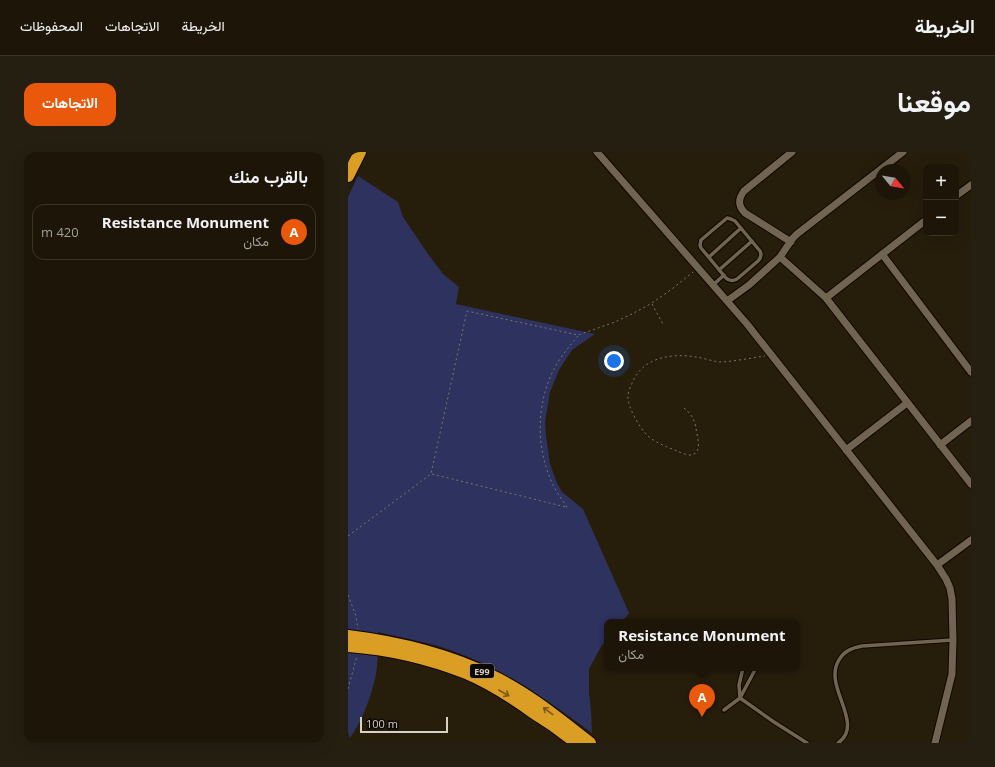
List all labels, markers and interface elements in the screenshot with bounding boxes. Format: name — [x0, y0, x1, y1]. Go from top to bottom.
text: الخريطة — [915, 13, 975, 39]
text: المحفوظات — [20, 16, 83, 35]
text: الاتجاهات — [105, 16, 159, 35]
text: الخريطة — [181, 16, 225, 35]
text: موقعنا — [897, 82, 971, 120]
button: الاتجاهات — [24, 83, 116, 126]
north arrow — [875, 164, 911, 200]
map controls — [923, 164, 959, 236]
button: + — [923, 164, 959, 200]
text: بالقرب منك — [229, 165, 308, 188]
button: − — [923, 200, 959, 236]
text: Resistance Monument — [102, 212, 269, 232]
text: 420 m — [41, 223, 79, 241]
text: A — [290, 223, 299, 241]
text: مكان — [243, 232, 269, 250]
your location — [604, 351, 624, 371]
popup — [604, 619, 800, 671]
text: Resistance Monument — [618, 625, 786, 645]
text: مكان — [618, 645, 644, 663]
road number: E99 — [470, 664, 494, 678]
pin: A — [689, 684, 715, 717]
one-way arrow — [498, 690, 510, 698]
one-way arrow — [543, 706, 554, 715]
scale bar — [360, 715, 448, 734]
text: 100 m — [366, 716, 398, 731]

